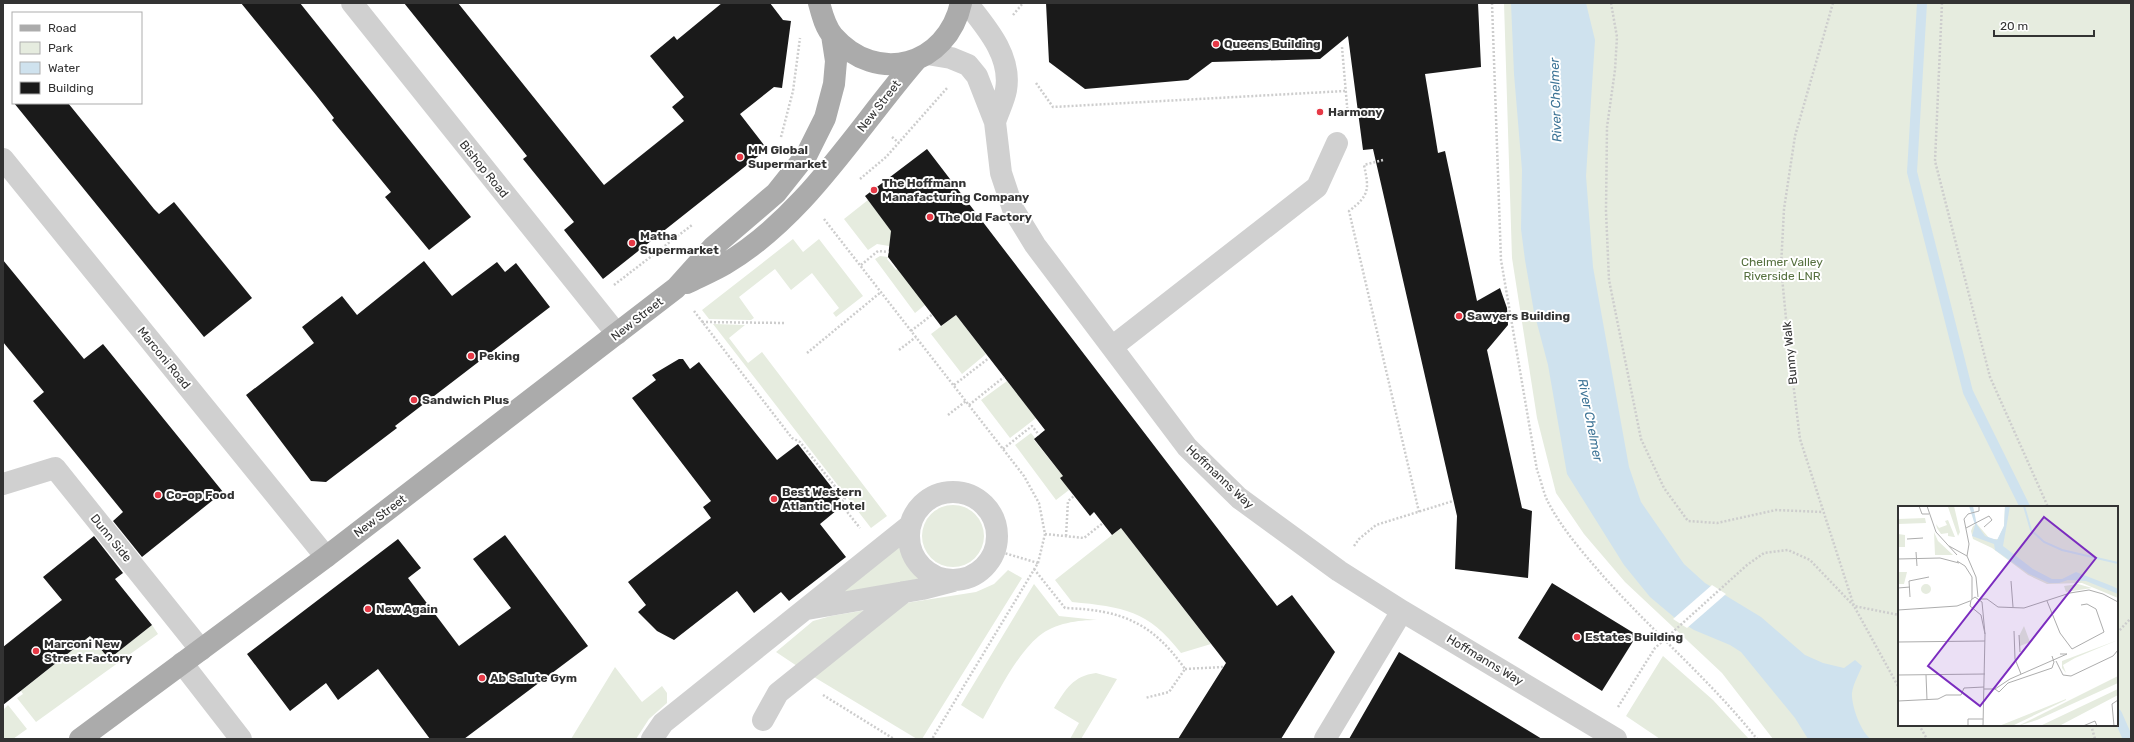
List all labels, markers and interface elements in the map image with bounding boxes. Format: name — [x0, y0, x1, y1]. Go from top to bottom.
legend — [12, 12, 142, 104]
scale bar — [1994, 12, 2094, 38]
text: 20 m — [2000, 19, 2028, 33]
text: Road — [48, 21, 76, 35]
place label: Queens Building — [1224, 37, 1321, 51]
marker: Queens Building — [1211, 39, 1221, 49]
text: Park — [48, 41, 74, 55]
water label: River Chelmer — [1546, 56, 1564, 143]
text: Water — [48, 61, 80, 75]
street label: New Street — [854, 77, 904, 135]
text: Building — [48, 81, 94, 95]
place label: Harmony — [1328, 105, 1382, 119]
marker: Harmony — [1315, 107, 1325, 117]
street label: Bishop Road — [457, 137, 511, 201]
place label: MM Global Supermarket — [748, 143, 827, 171]
marker: MM Global Supermarket — [735, 152, 745, 162]
place label: The Hoffmann Manafacturing Company — [882, 176, 1029, 204]
marker: The Hoffmann Manafacturing Company — [869, 185, 879, 195]
place label: The Old Factory — [938, 210, 1032, 224]
marker: The Old Factory — [925, 212, 935, 222]
place label: Matha Supermarket — [640, 229, 719, 257]
marker: Matha Supermarket — [627, 238, 637, 248]
park label: Chelmer Valley Riverside LNR — [1741, 255, 1823, 283]
street label: New Street — [608, 294, 666, 344]
place label: Sawyers Building — [1467, 309, 1570, 323]
marker: Sawyers Building — [1454, 311, 1464, 321]
street label: Bunny Walk — [1780, 320, 1800, 385]
street label: Marconi Road — [135, 324, 193, 392]
place label: Peking — [479, 349, 520, 363]
marker: Peking — [466, 351, 476, 361]
water label: River Chelmer — [1575, 377, 1606, 464]
place label: Sandwich Plus — [422, 393, 509, 407]
marker: Sandwich Plus — [409, 395, 419, 405]
street label: Hoffmanns Way — [1183, 442, 1257, 512]
place label: Best Western Atlantic Hotel — [782, 485, 865, 513]
place label: Co-op Food — [166, 488, 234, 502]
marker: Co-op Food — [153, 490, 163, 500]
street label: New Street — [351, 492, 409, 540]
marker: Best Western Atlantic Hotel — [769, 494, 779, 504]
inset map — [1898, 506, 2118, 726]
street label: Dunn Side — [88, 511, 135, 565]
place label: New Again — [376, 602, 438, 616]
marker: New Again — [363, 604, 373, 614]
place label: Estates Building — [1585, 630, 1683, 644]
street label: Hoffmanns Way — [1444, 632, 1526, 689]
marker: Estates Building — [1572, 632, 1582, 642]
place label: Marconi New Street Factory — [44, 637, 132, 665]
marker: Marconi New Street Factory — [31, 646, 41, 656]
place label: Ab Salute Gym — [490, 671, 577, 685]
marker: Ab Salute Gym — [477, 673, 487, 683]

